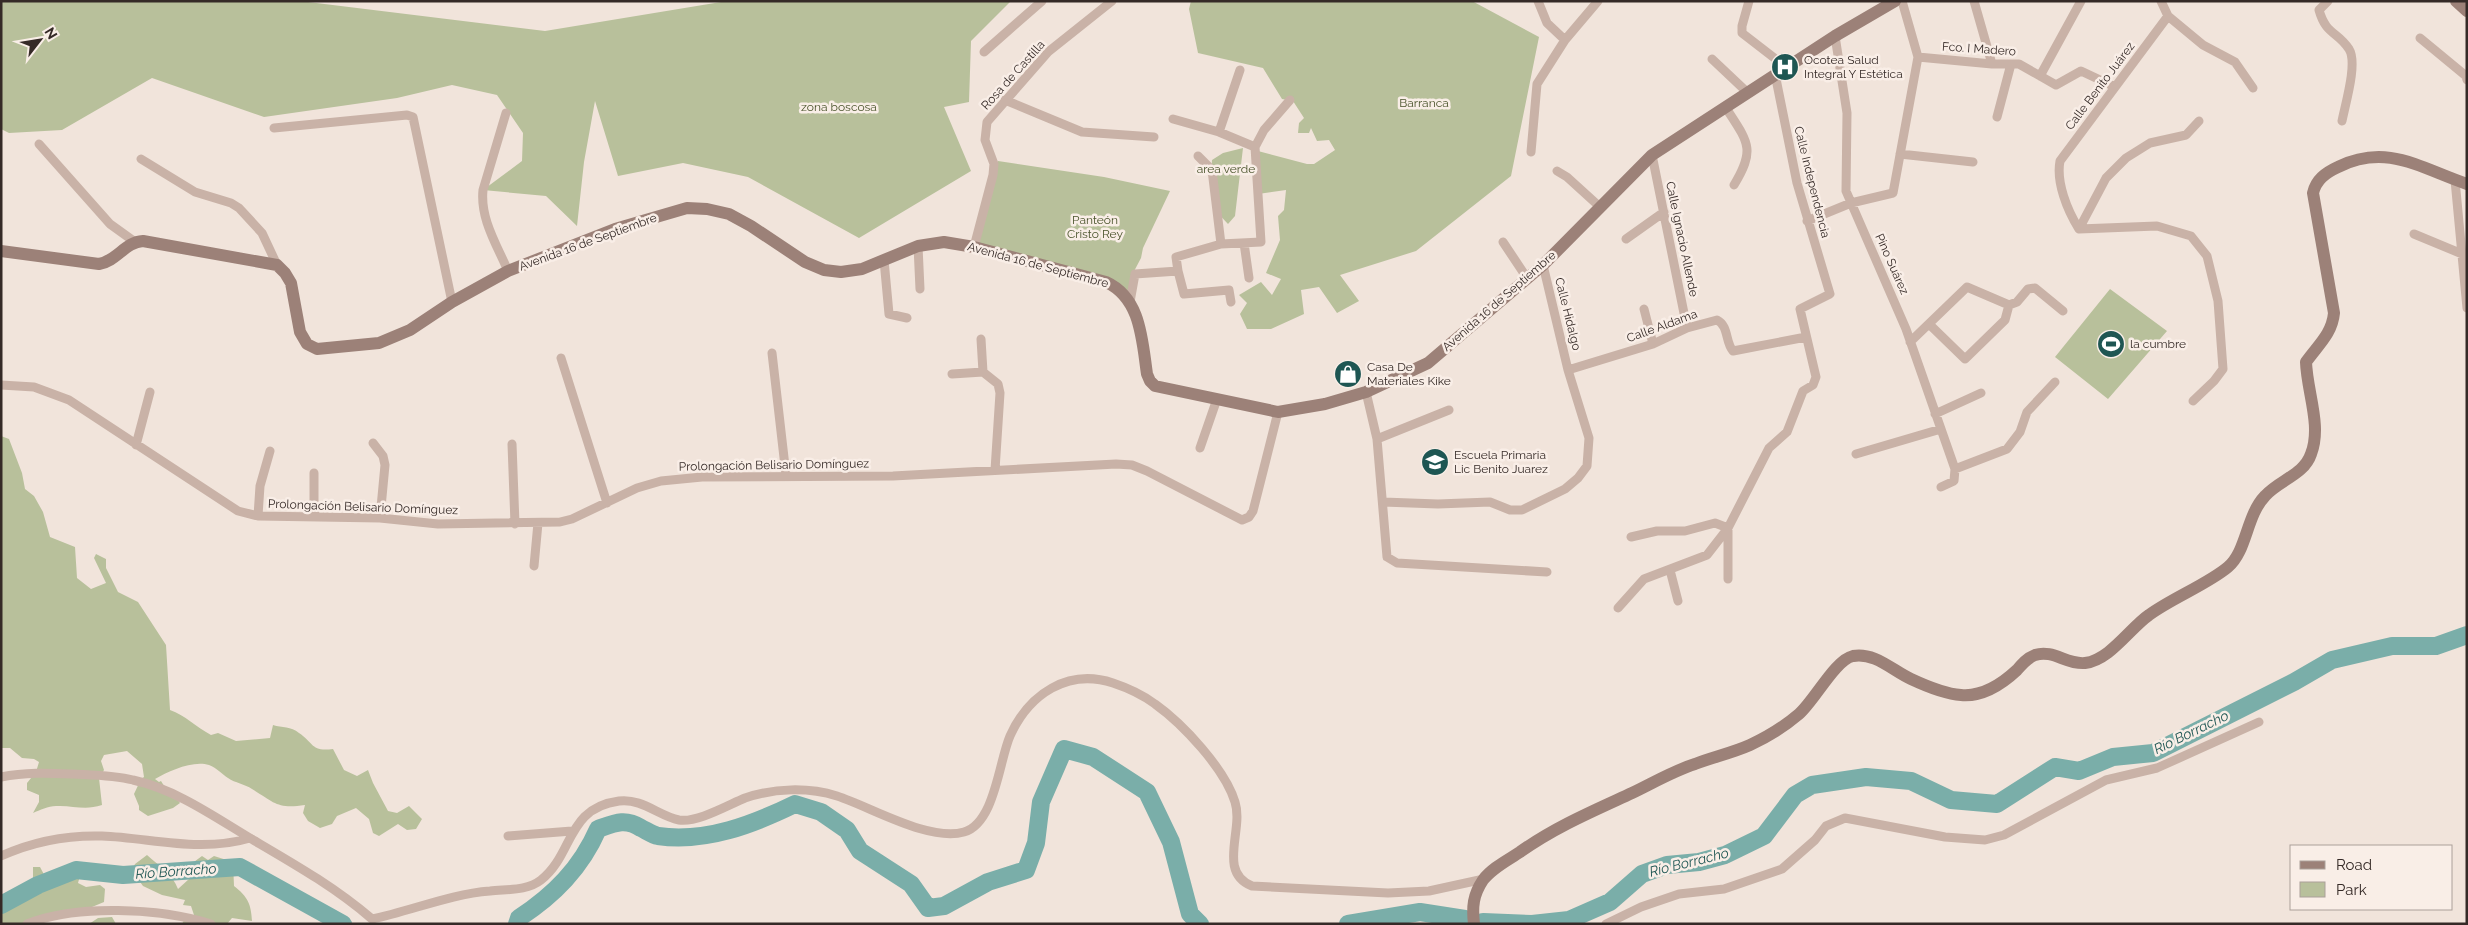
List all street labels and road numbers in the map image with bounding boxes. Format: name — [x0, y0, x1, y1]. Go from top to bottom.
street label: Rosa de Castilla — [978, 38, 1048, 112]
street label: Fco. I Madero — [1942, 39, 2016, 59]
street label: Calle Benito Juárez — [2062, 39, 2138, 133]
street label: Calle Independencia — [1791, 125, 1833, 239]
street label: Calle Ignacio Allende — [1663, 180, 1701, 298]
street label: Avenida 16 de Septiembre — [517, 211, 659, 273]
street label: Pino Suárez — [1872, 231, 1912, 297]
street label: Avenida 16 de Septiembre — [966, 239, 1110, 291]
street label: Avenida 16 de Septiembre — [1440, 248, 1558, 354]
street label: Calle Hidalgo — [1552, 276, 1584, 352]
street label: Calle Aldama — [1625, 307, 1699, 345]
street label: Prolongación Belisario Domínguez — [679, 456, 869, 474]
street label: Prolongación Belisario Domínguez — [268, 497, 458, 517]

